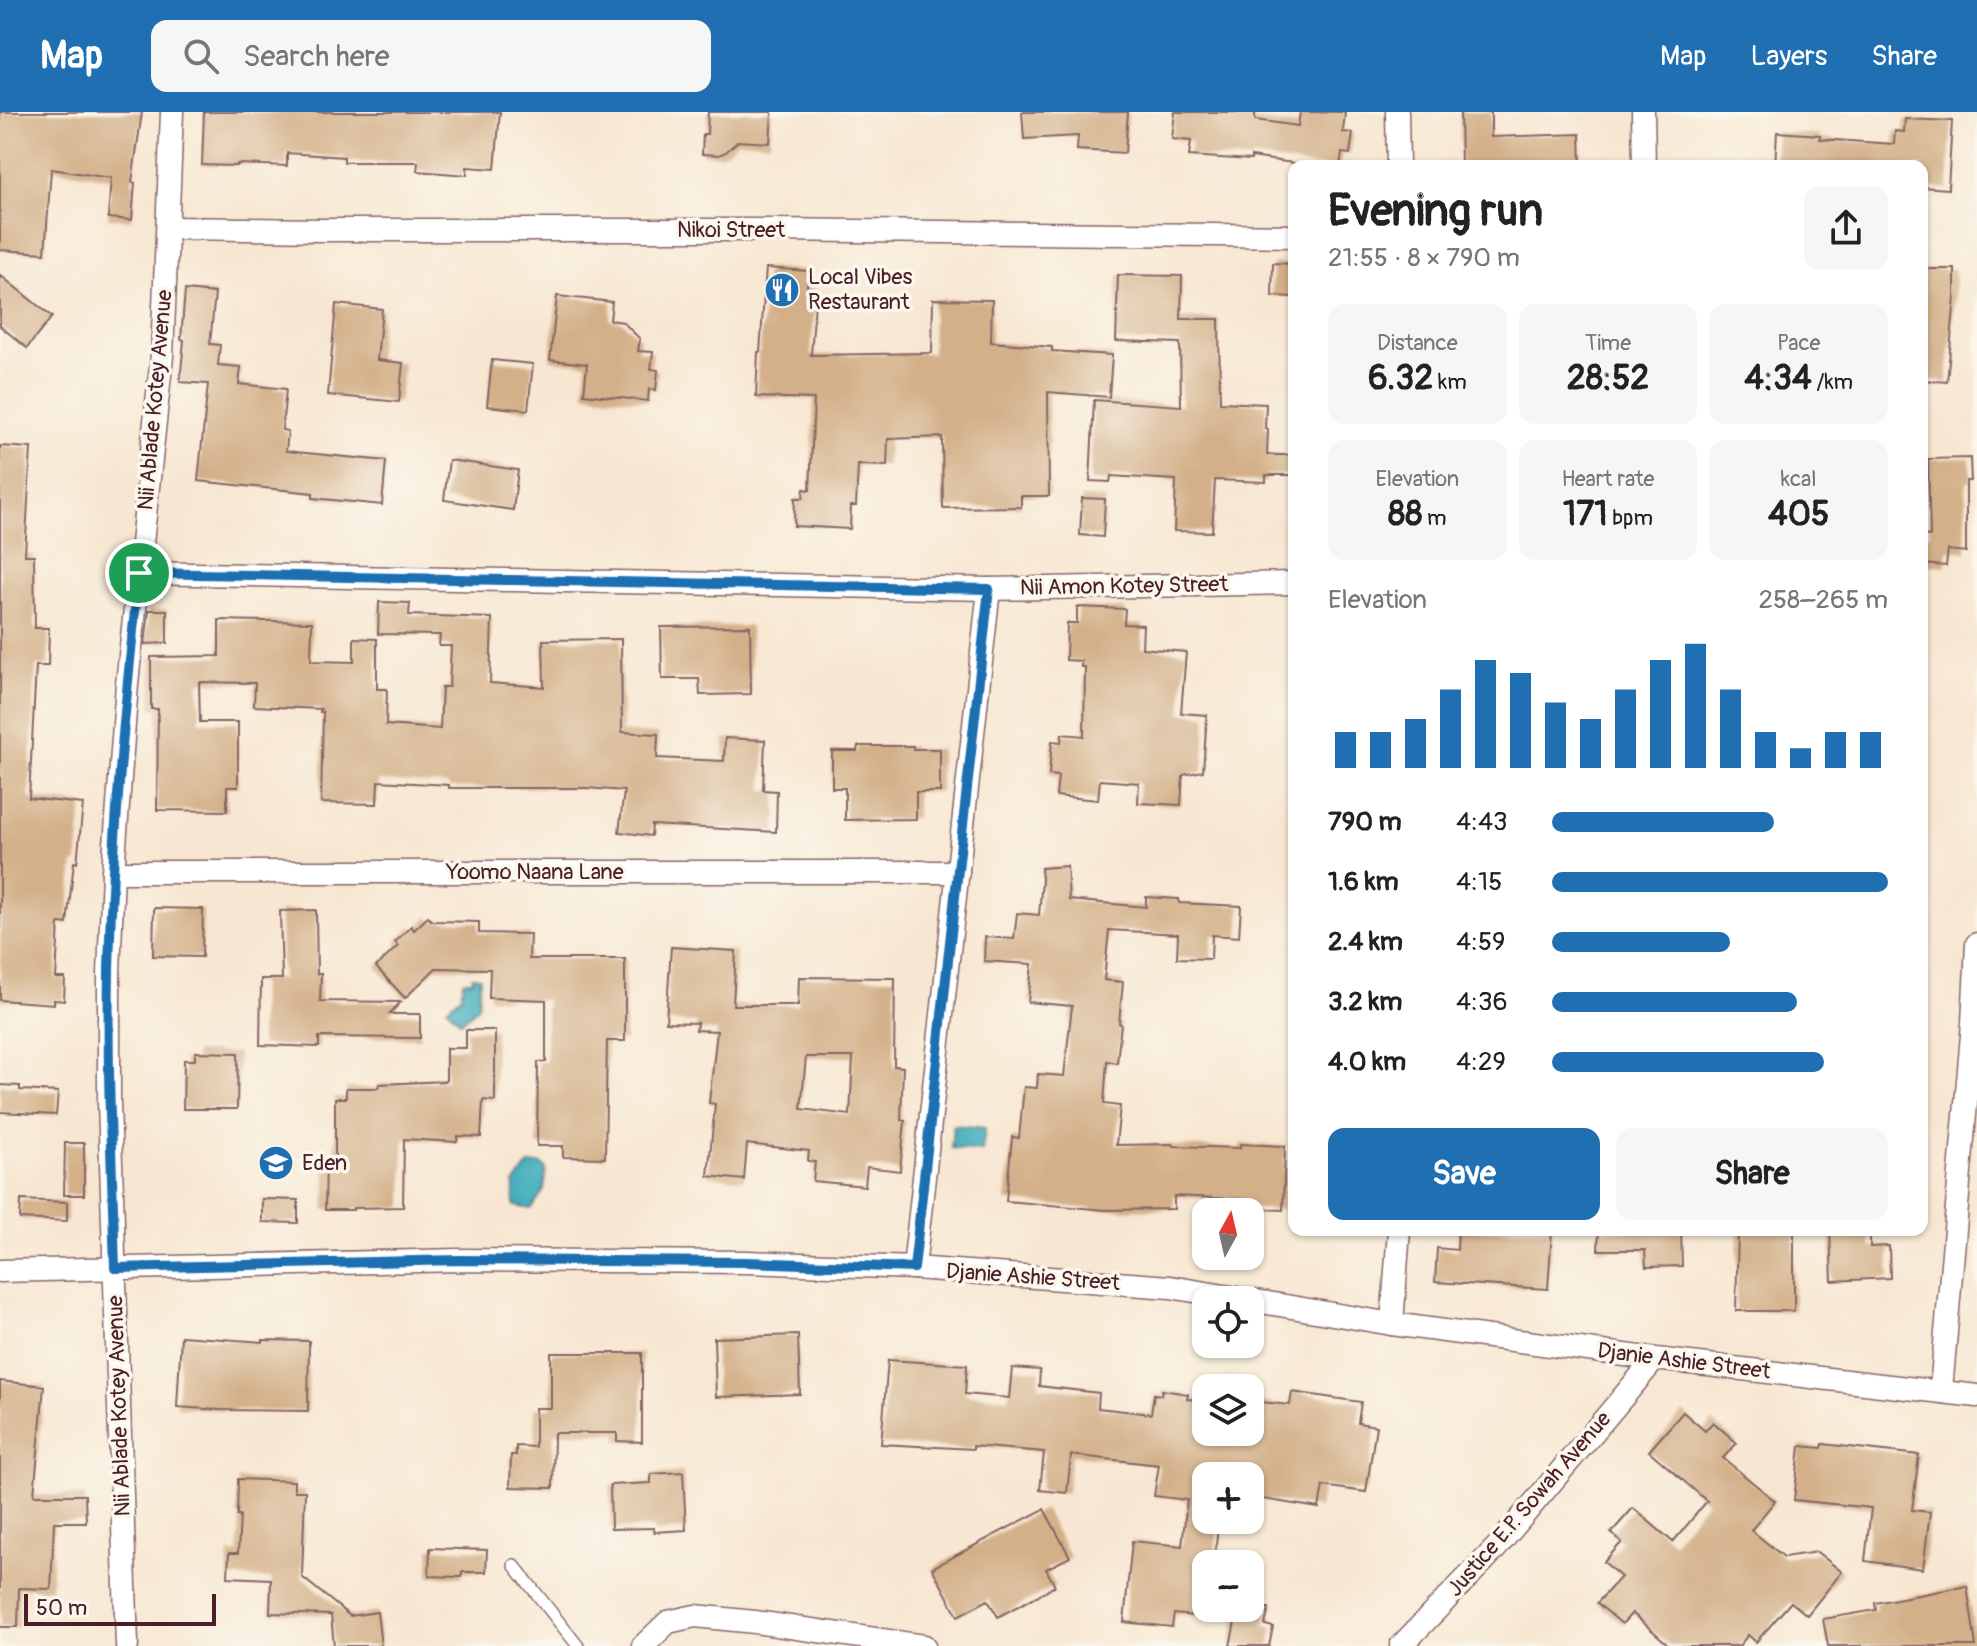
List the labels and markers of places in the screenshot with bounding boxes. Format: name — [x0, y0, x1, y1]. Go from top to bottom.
place label: Local Vibes Restaurant — [808, 263, 912, 316]
restaurant icon: Local Vibes Restaurant — [763, 271, 801, 309]
pin — [105, 539, 173, 607]
school or university icon: Eden — [257, 1144, 295, 1182]
place label: Eden — [302, 1149, 347, 1177]

